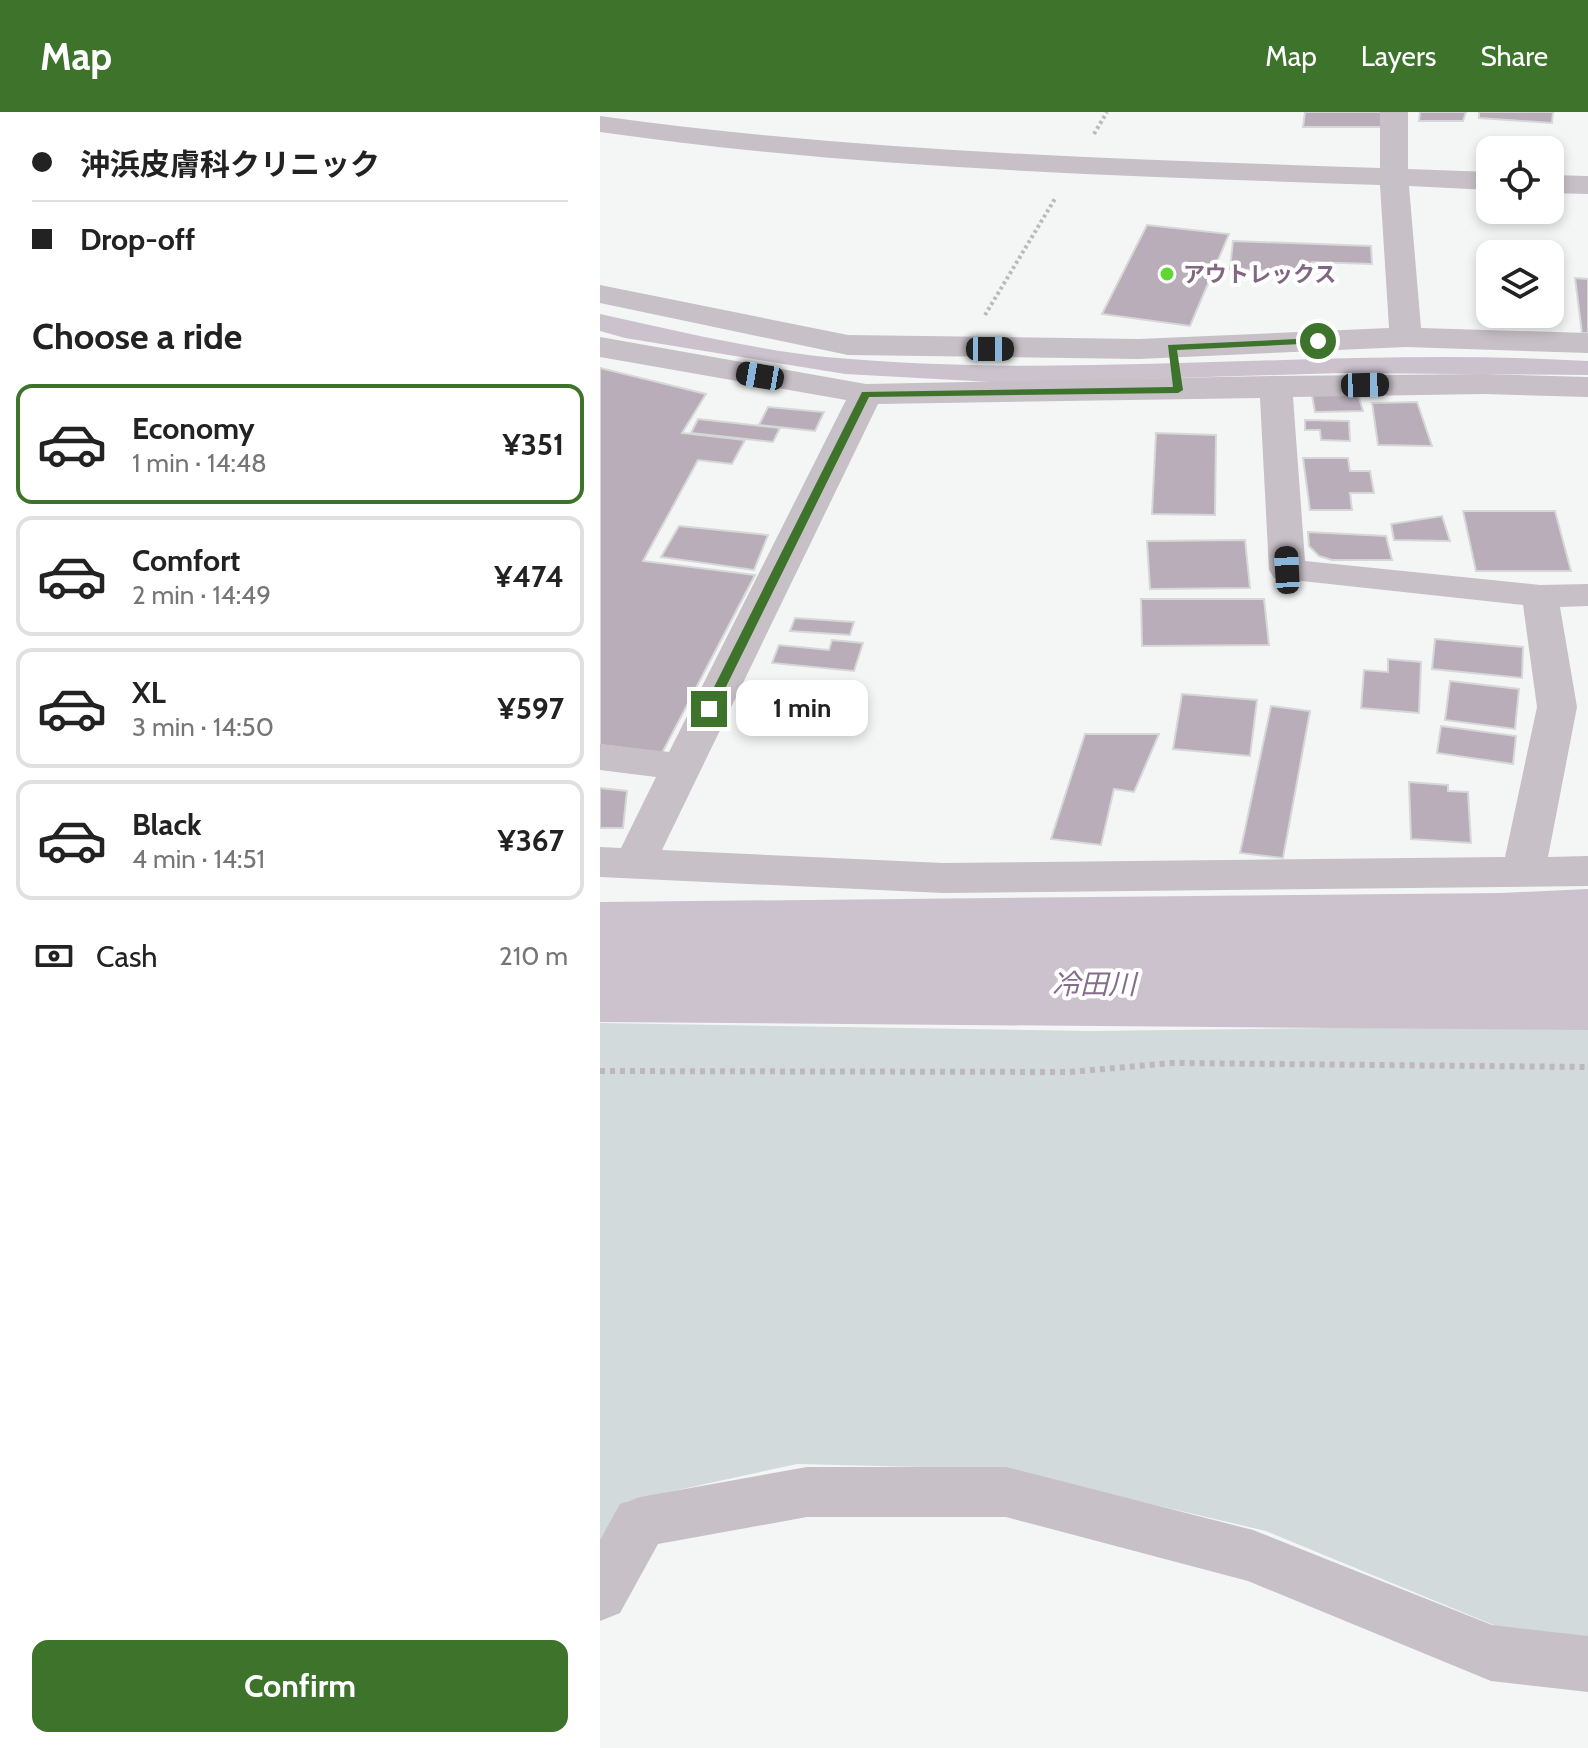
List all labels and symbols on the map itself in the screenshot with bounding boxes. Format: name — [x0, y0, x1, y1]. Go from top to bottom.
place label: アウトレックス — [1183, 261, 1336, 288]
marker: アウトレックス — [1158, 265, 1176, 283]
route start — [1300, 323, 1336, 359]
car — [966, 337, 1014, 361]
car — [734, 360, 786, 392]
car — [1341, 373, 1389, 397]
car — [1274, 545, 1300, 595]
callout: 1 min — [737, 681, 869, 737]
route end — [691, 691, 727, 727]
water label: 冷田川 — [1052, 967, 1139, 1001]

